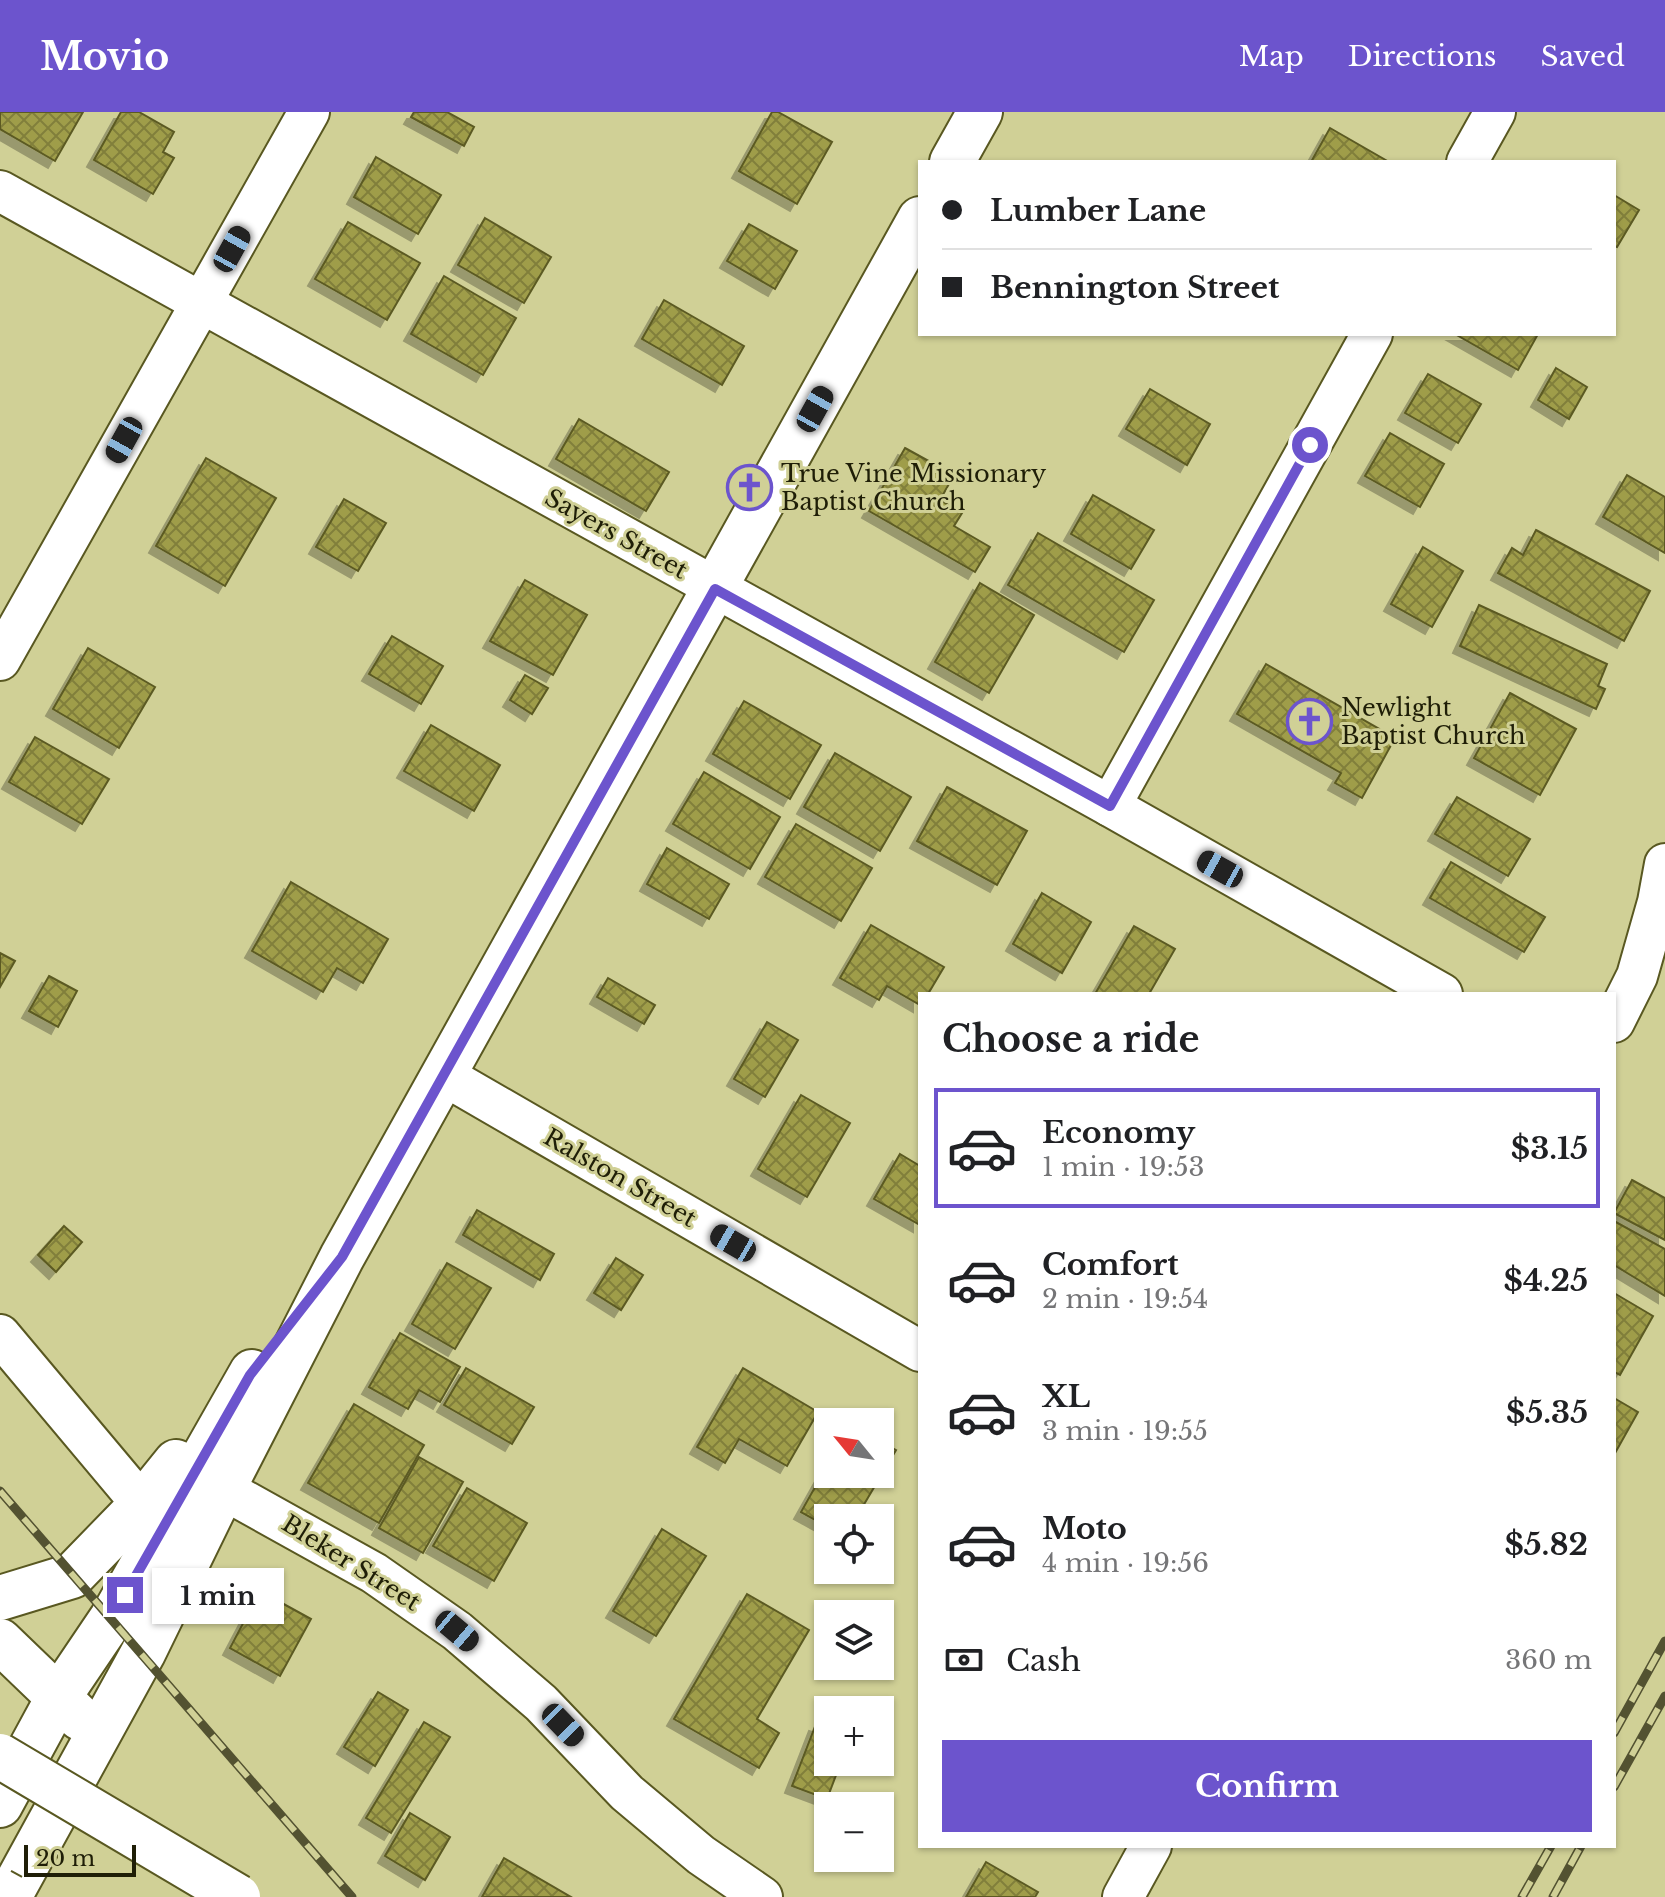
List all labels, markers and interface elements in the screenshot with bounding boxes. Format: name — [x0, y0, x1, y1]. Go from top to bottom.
text: Movio — [40, 33, 169, 80]
text: Map — [1239, 39, 1304, 74]
text: Directions — [1348, 39, 1497, 74]
text: Saved — [1541, 39, 1625, 74]
text: Lumber Lane — [990, 192, 1206, 229]
car — [210, 222, 254, 276]
text: Bennington Street — [990, 269, 1280, 306]
car — [793, 382, 837, 436]
car — [102, 413, 146, 467]
route start — [1292, 427, 1328, 463]
place label: True Vine Missionary Baptist Church — [781, 459, 1047, 516]
church icon: True Vine Missionary Baptist Church — [726, 464, 774, 512]
street label: Sayers Street — [540, 483, 692, 585]
place label: Newlight Baptist Church — [1341, 693, 1526, 750]
church icon: Newlight Baptist Church — [1286, 698, 1334, 746]
car — [1193, 847, 1247, 891]
text: Choose a ride — [942, 1017, 1199, 1062]
icon: car — [946, 1112, 1018, 1184]
text: Economy — [1042, 1114, 1195, 1151]
street label: Ralston Street — [539, 1122, 702, 1233]
text: $3.15 — [1511, 1130, 1588, 1167]
text: 1 min · 19:53 — [1042, 1151, 1205, 1183]
car — [706, 1221, 760, 1265]
icon: car — [946, 1244, 1018, 1316]
text: Comfort — [1042, 1246, 1179, 1283]
text: $4.25 — [1504, 1262, 1588, 1299]
text: 2 min · 19:54 — [1042, 1283, 1208, 1315]
icon: car — [946, 1376, 1018, 1448]
text: XL — [1042, 1378, 1090, 1415]
text: $5.35 — [1506, 1394, 1588, 1431]
north arrow — [814, 1408, 894, 1488]
map controls — [814, 1408, 894, 1872]
text: 3 min · 19:55 — [1042, 1415, 1208, 1447]
button: locate — [814, 1504, 894, 1584]
icon: car — [946, 1508, 1018, 1580]
street label: Bleker Street — [277, 1509, 426, 1617]
text: Moto — [1042, 1510, 1127, 1547]
text: $5.82 — [1504, 1526, 1588, 1563]
text: 4 min · 19:56 — [1042, 1547, 1209, 1579]
callout: 1 min — [153, 1567, 285, 1623]
route end — [107, 1577, 143, 1613]
text: 1 min — [180, 1580, 256, 1612]
button: layers — [814, 1600, 894, 1680]
car — [431, 1606, 483, 1656]
icon: cash — [942, 1638, 986, 1682]
text: Cash — [1006, 1642, 1081, 1679]
text: 360 m — [1505, 1644, 1592, 1676]
button: + — [814, 1696, 894, 1776]
car — [538, 1699, 588, 1751]
button: Confirm — [942, 1740, 1592, 1832]
button: − — [814, 1792, 894, 1872]
scale bar — [24, 1841, 136, 1877]
text: 20 m — [36, 1845, 95, 1872]

